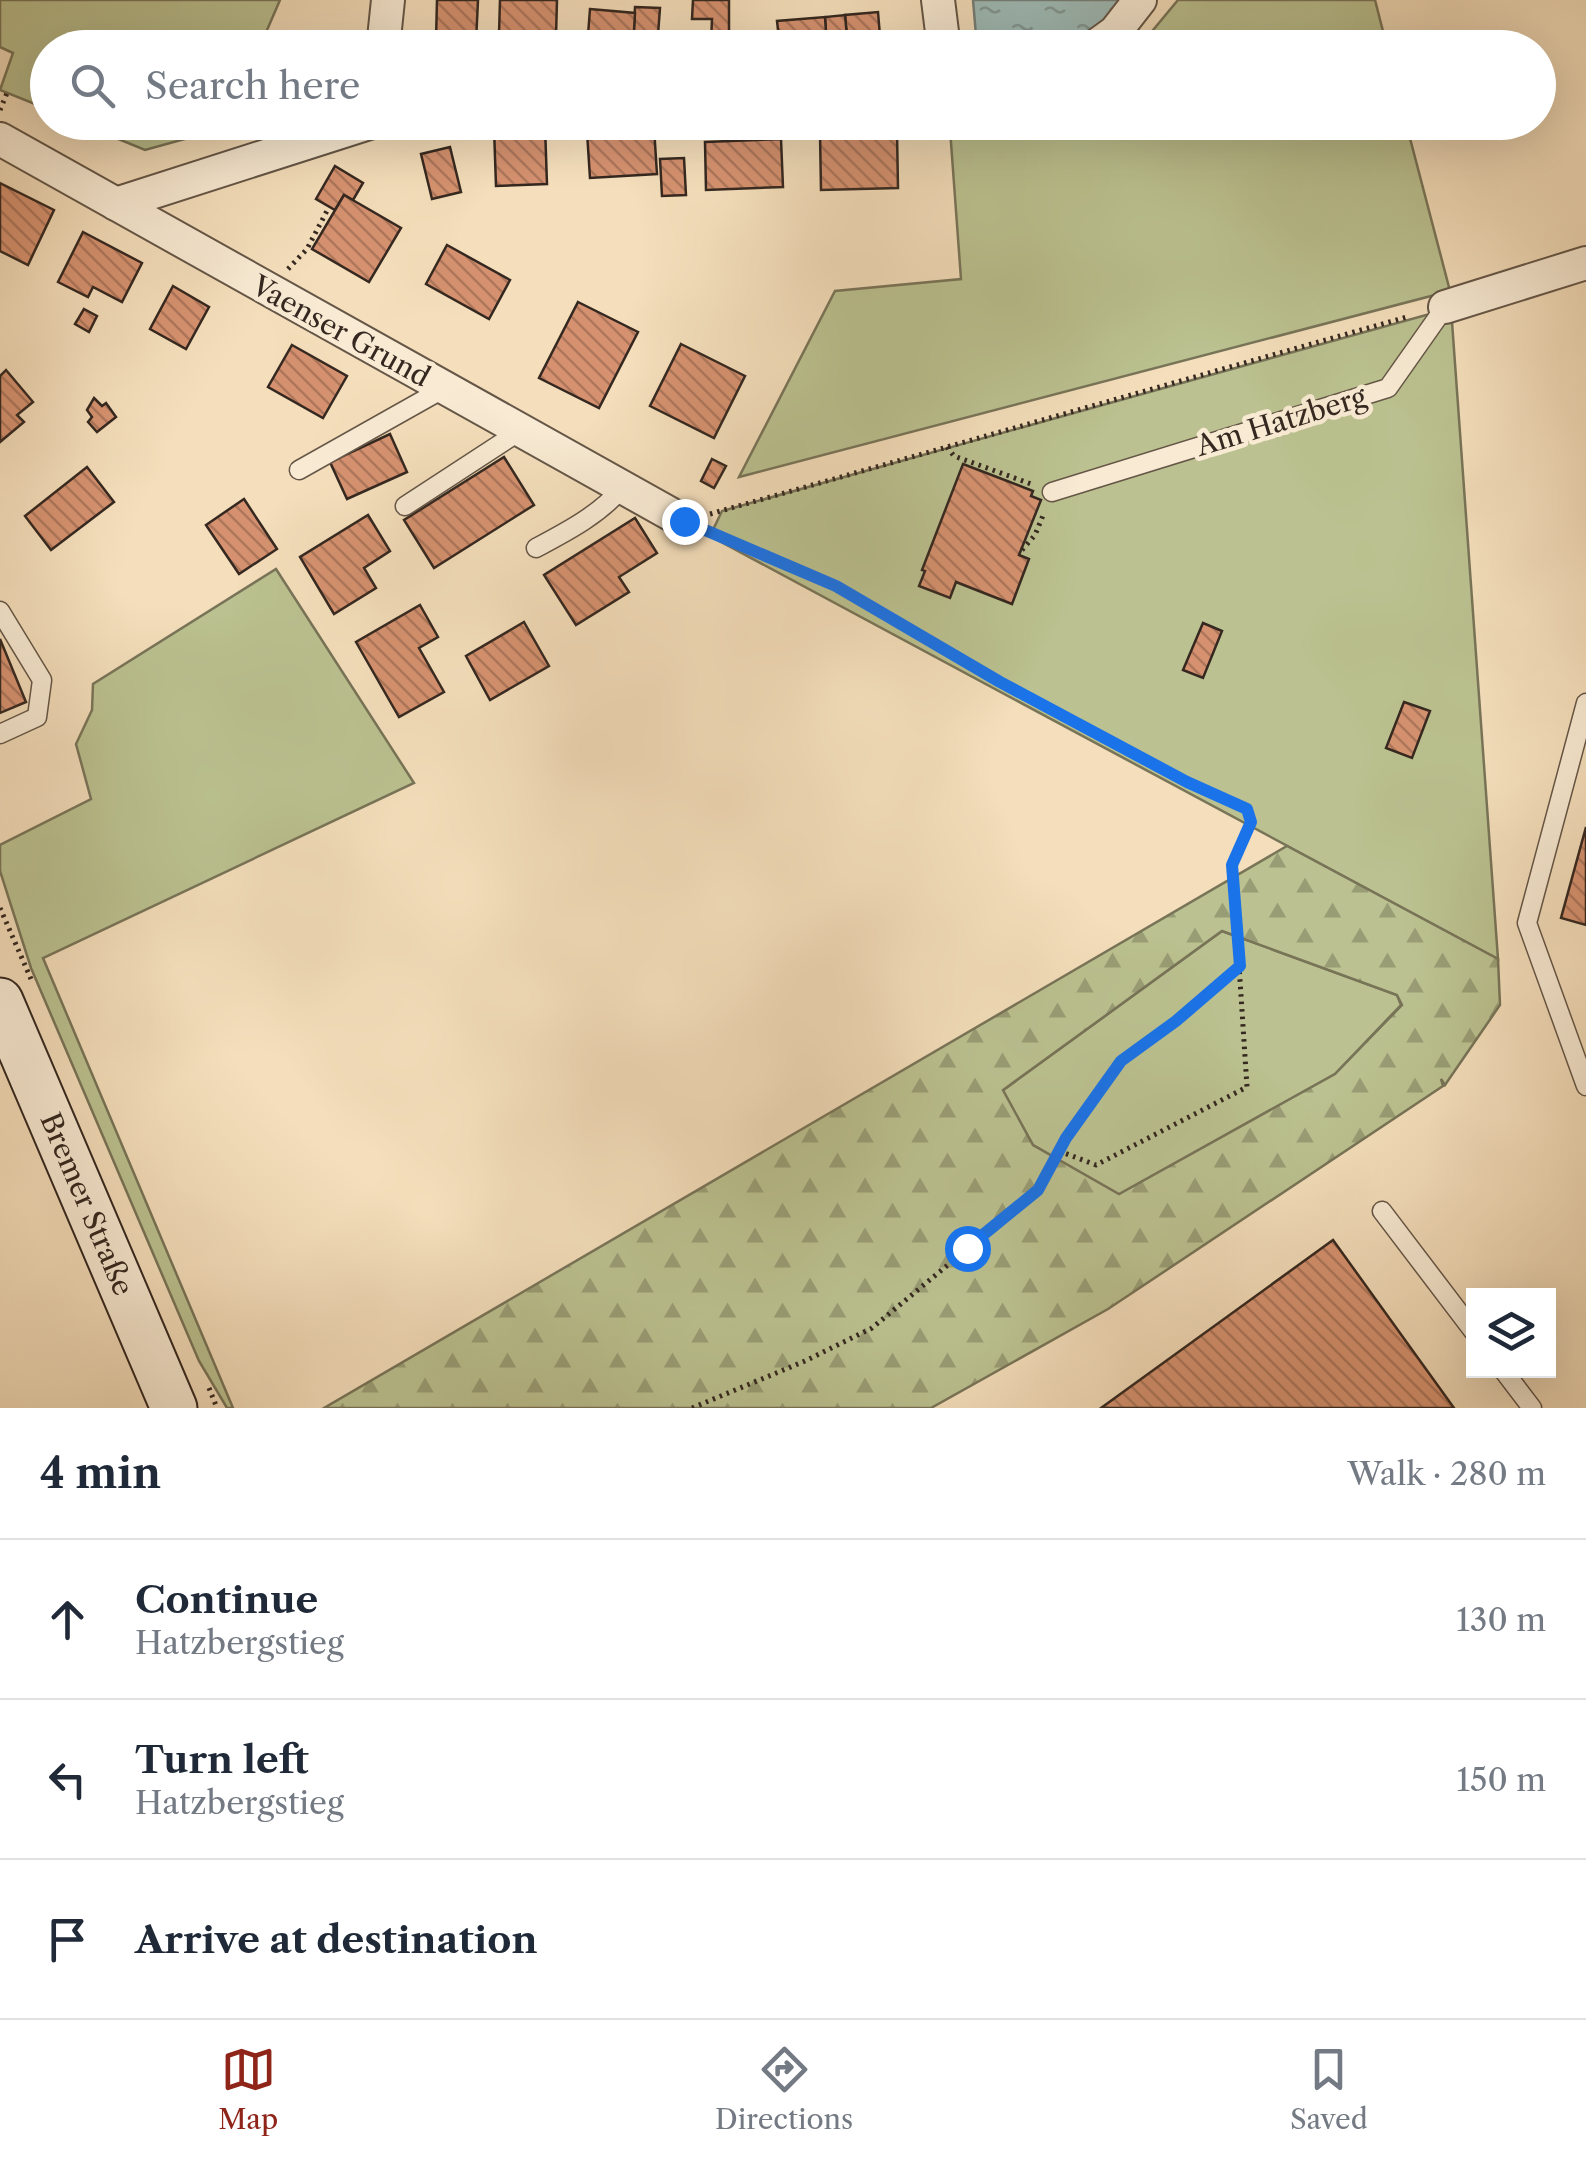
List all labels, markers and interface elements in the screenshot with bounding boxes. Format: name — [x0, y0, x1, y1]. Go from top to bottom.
search box — [30, 30, 1556, 140]
icon: search — [65, 58, 120, 113]
text: Search here — [145, 62, 360, 109]
street label: Vaenser Grund — [245, 268, 436, 394]
street label: Am Hatzberg — [1191, 379, 1370, 463]
route end — [662, 499, 708, 545]
street label: Bremer Straße — [33, 1107, 141, 1301]
route start — [945, 1226, 991, 1272]
map controls — [1466, 1288, 1556, 1378]
button: layers — [1466, 1288, 1556, 1378]
text: 4 min — [40, 1447, 161, 1499]
text: Walk · 280 m — [1348, 1454, 1546, 1493]
text: Continue — [135, 1576, 318, 1623]
icon: ahead — [40, 1592, 95, 1647]
text: 130 m — [1456, 1600, 1546, 1639]
text: Hatzbergstieg — [135, 1623, 344, 1662]
text: Turn left — [135, 1736, 309, 1783]
icon: left — [40, 1752, 95, 1807]
text: 150 m — [1457, 1760, 1546, 1799]
text: Hatzbergstieg — [135, 1783, 344, 1822]
icon: arrive — [40, 1912, 95, 1967]
text: Arrive at destination — [135, 1916, 538, 1963]
tab: Map — [218, 2042, 278, 2136]
tab: Directions — [715, 2042, 853, 2136]
tab: Saved — [1290, 2042, 1368, 2136]

